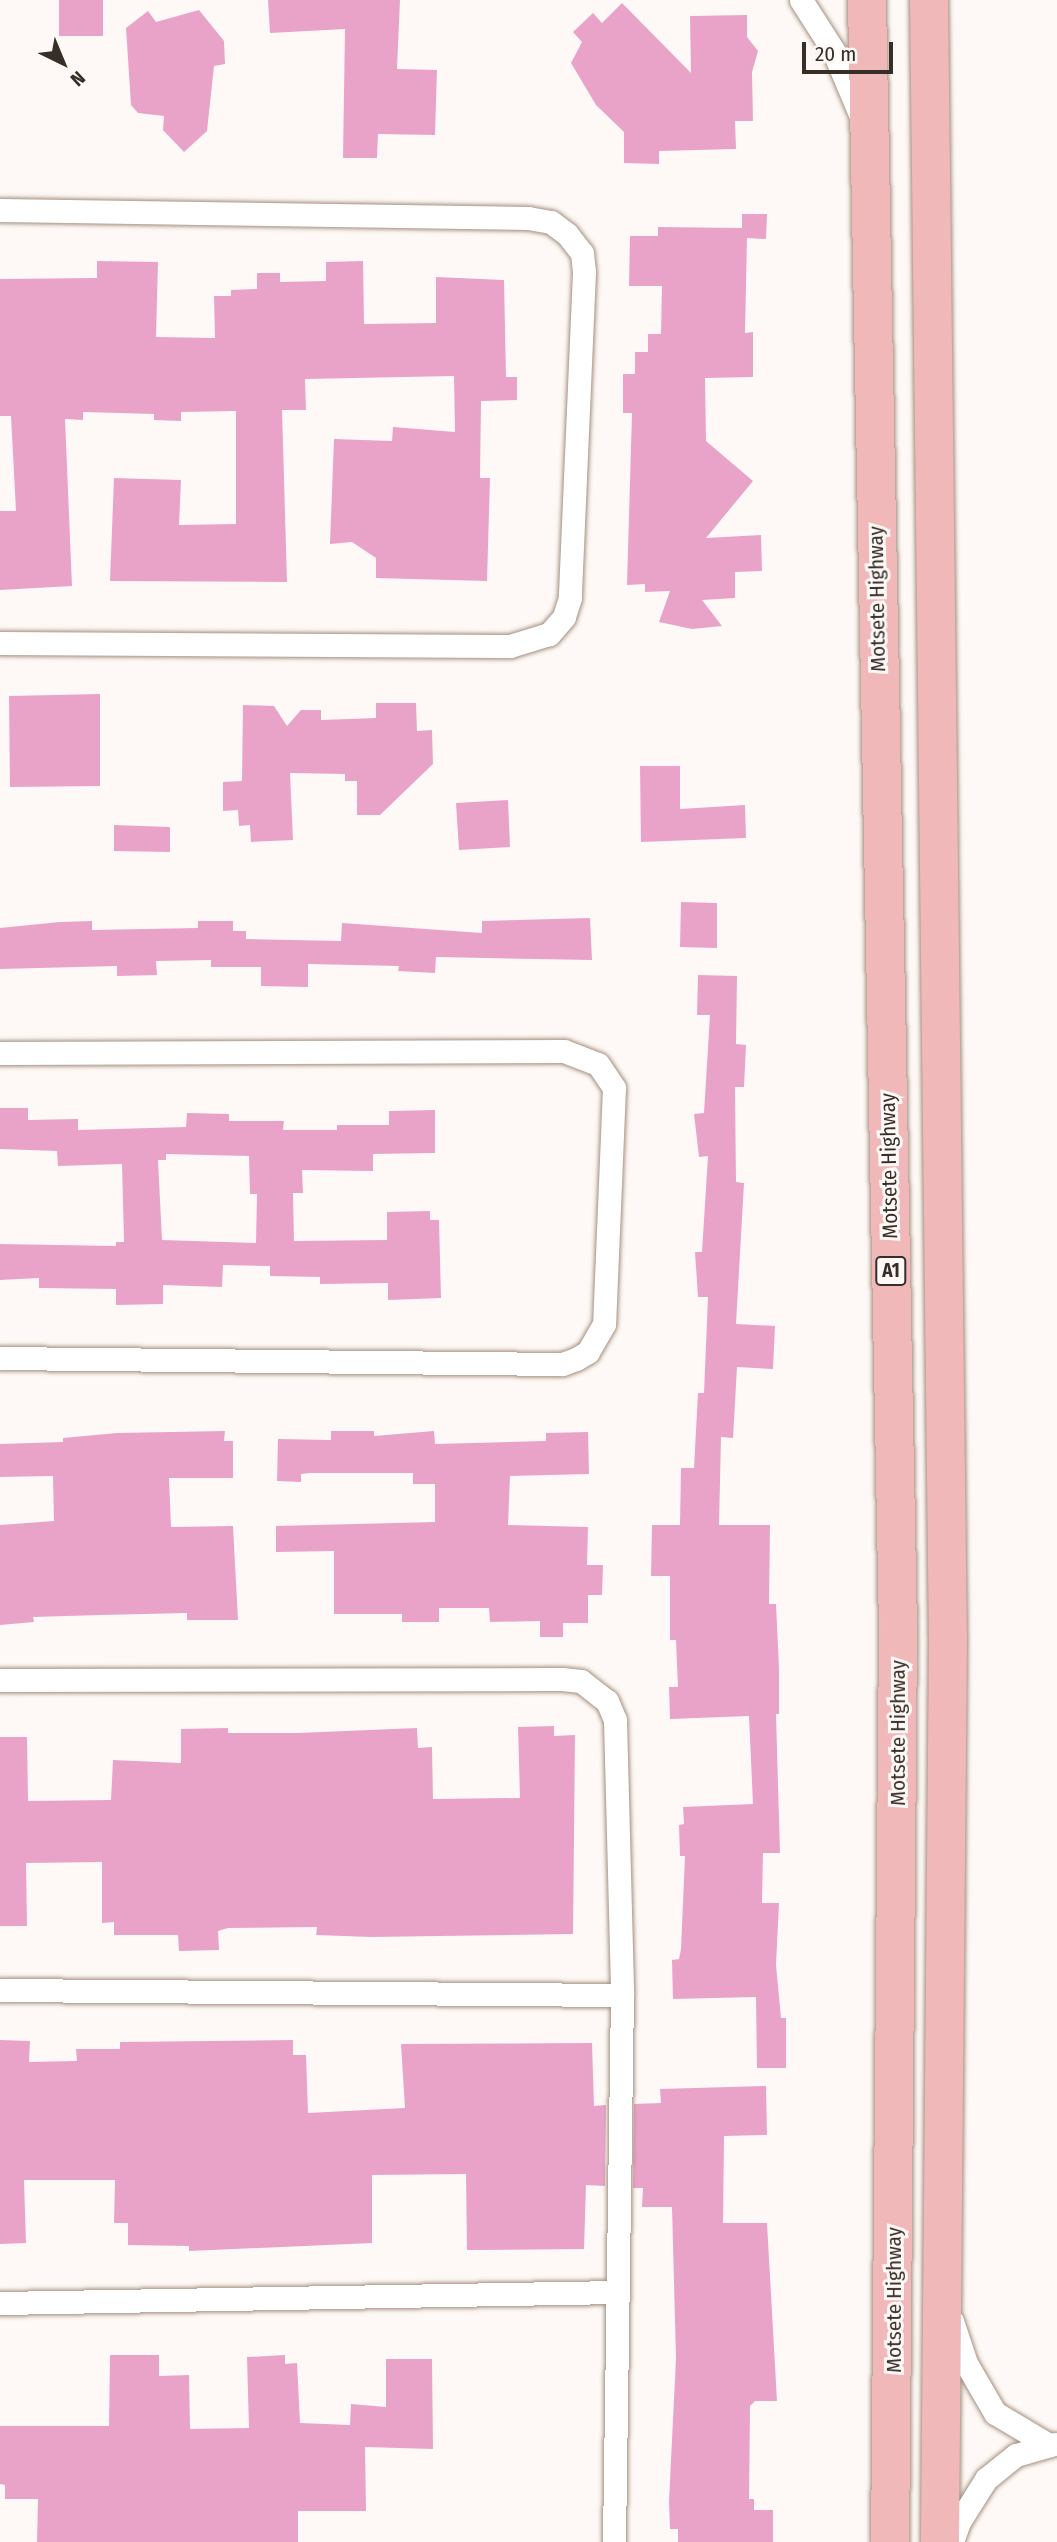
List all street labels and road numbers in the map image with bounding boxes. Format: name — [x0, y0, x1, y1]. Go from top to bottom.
street label: Motsete Highway — [863, 526, 891, 672]
street label: Motsete Highway — [875, 1093, 903, 1239]
road number: A1 — [875, 1256, 907, 1287]
street label: Motsete Highway — [885, 1660, 911, 1806]
street label: Motsete Highway — [881, 2227, 907, 2373]

